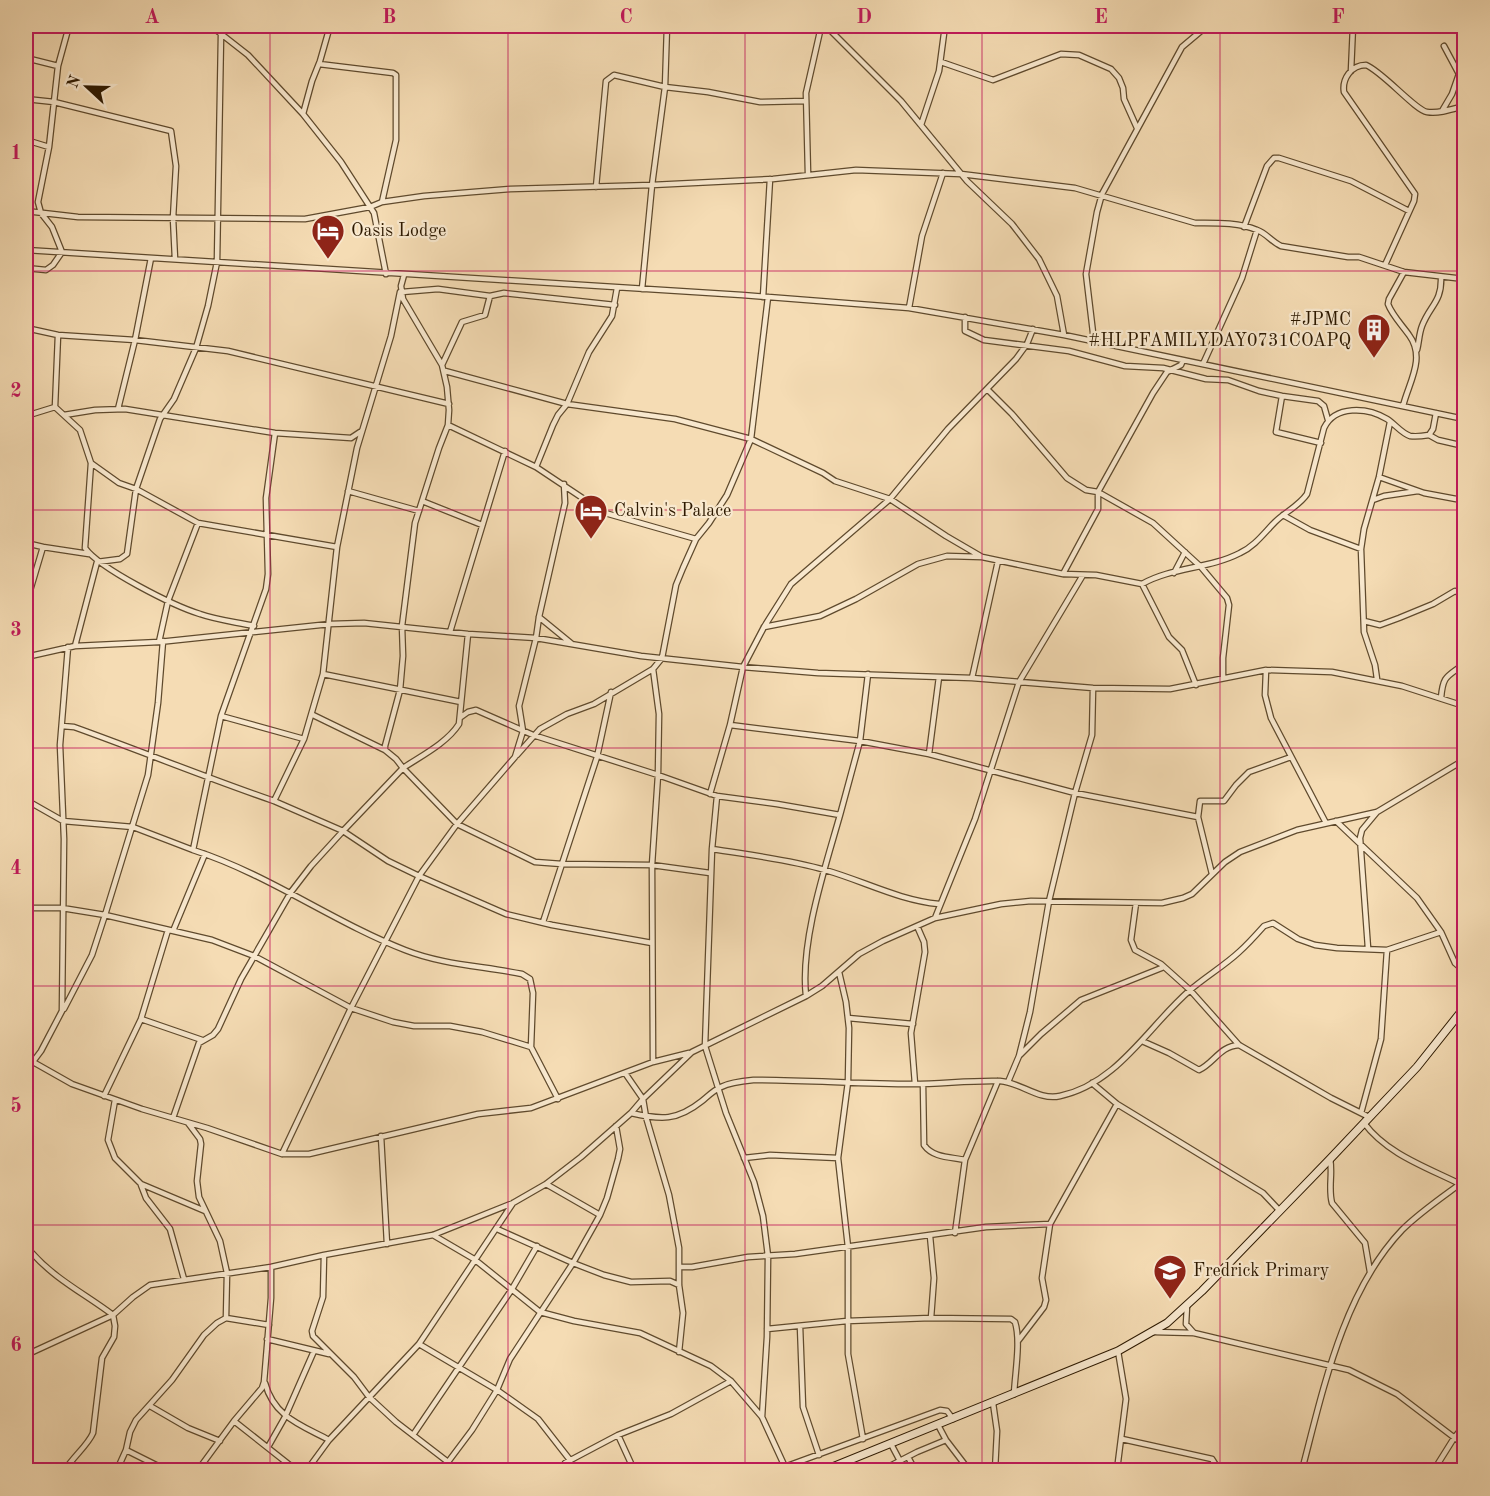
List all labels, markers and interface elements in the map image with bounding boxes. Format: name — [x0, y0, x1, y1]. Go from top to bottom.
text: A — [144, 8, 160, 28]
text: B — [382, 8, 396, 28]
text: C — [619, 8, 633, 28]
text: D — [856, 8, 872, 28]
text: E — [1094, 8, 1108, 28]
text: F — [1331, 8, 1345, 28]
north arrow — [57, 57, 117, 117]
text: N — [65, 73, 85, 91]
text: 1 — [10, 144, 22, 164]
hotel icon: Oasis Lodge — [310, 213, 346, 260]
place label: Oasis Lodge — [351, 222, 446, 240]
place label: #JPMC #HLPFAMILYDAY0731COAPQ — [1088, 311, 1351, 350]
building icon: #JPMC #HLPFAMILYDAY0731COAPQ — [1356, 312, 1392, 359]
text: 2 — [10, 382, 22, 402]
hotel icon: Calvin's Palace — [573, 493, 609, 540]
place label: Calvin's Palace — [614, 502, 731, 520]
text: 3 — [10, 621, 22, 641]
text: 4 — [10, 859, 22, 879]
text: 5 — [10, 1096, 22, 1117]
school or university icon: Fredrick Primary — [1152, 1253, 1188, 1300]
place label: Fredrick Primary — [1193, 1262, 1330, 1280]
text: 6 — [10, 1336, 22, 1356]

